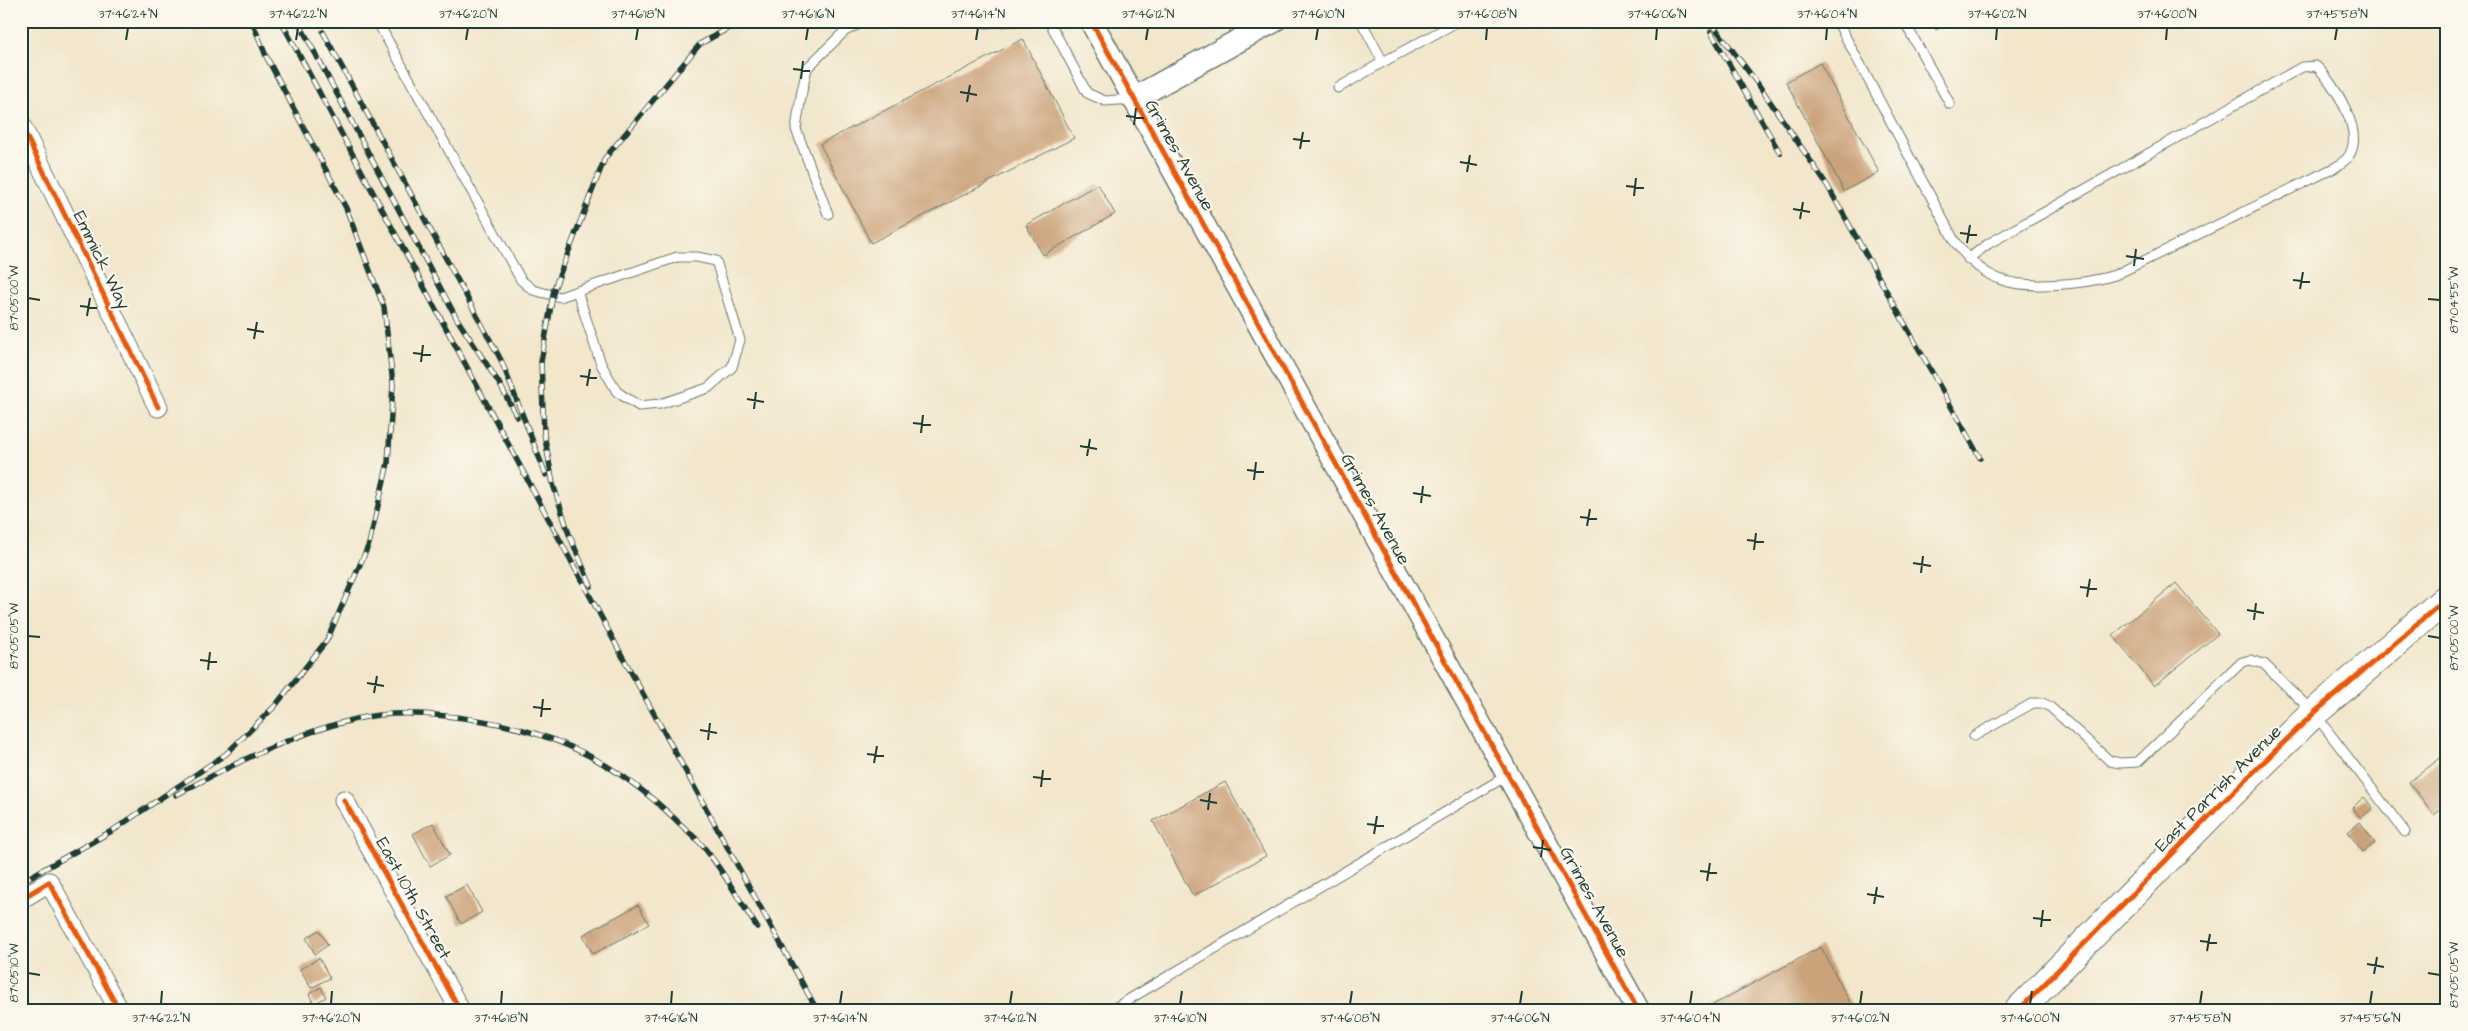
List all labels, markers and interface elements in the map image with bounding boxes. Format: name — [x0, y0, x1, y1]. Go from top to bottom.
text: 37°46'24"N — [98, 6, 158, 23]
text: 37°46'22"N — [269, 6, 327, 23]
text: 37°46'20"N — [439, 6, 498, 23]
text: 37°46'18"N — [611, 6, 665, 23]
text: 37°46'16"N — [781, 6, 835, 23]
text: 37°46'14"N — [951, 6, 1005, 23]
text: 37°46'12"N — [1122, 6, 1175, 23]
text: 37°46'10"N — [1291, 6, 1345, 23]
text: 37°46'08"N — [1457, 6, 1517, 23]
text: 37°46'06"N — [1627, 6, 1687, 23]
text: 37°46'04"N — [1797, 6, 1857, 23]
text: 37°46'02"N — [1968, 6, 2027, 23]
text: 37°46'00"N — [2137, 6, 2197, 23]
text: 37°45'58"N — [2306, 6, 2368, 23]
street label: Grimes Avenue — [1139, 95, 1221, 216]
street label: Emmick Way — [66, 207, 136, 314]
text: 87°05'00"W — [6, 265, 23, 331]
text: 87°04'55"W — [2446, 266, 2463, 333]
street label: Grimes Avenue — [1335, 449, 1417, 570]
text: 87°05'05"W — [6, 602, 23, 669]
text: 87°05'00"W — [2446, 605, 2463, 671]
street label: East Parrish Avenue — [2149, 719, 2288, 857]
street label: East 10th Street — [370, 833, 458, 964]
street label: Grimes Avenue — [1554, 842, 1636, 963]
text: 87°05'05"W — [2446, 941, 2463, 1008]
text: 87°05'10"W — [6, 943, 23, 1003]
text: 37°46'22"N — [132, 1010, 190, 1027]
text: 37°46'20"N — [302, 1010, 361, 1027]
text: 37°46'18"N — [474, 1010, 528, 1027]
text: 37°46'16"N — [644, 1010, 698, 1027]
text: 37°46'14"N — [813, 1010, 867, 1027]
text: 37°46'12"N — [984, 1010, 1037, 1027]
text: 37°46'10"N — [1153, 1010, 1207, 1027]
text: 37°46'08"N — [1320, 1010, 1380, 1027]
text: 37°46'06"N — [1490, 1010, 1550, 1027]
text: 37°46'04"N — [1660, 1010, 1720, 1027]
text: 37°46'02"N — [1831, 1010, 1890, 1027]
text: 37°46'00"N — [2000, 1010, 2060, 1027]
text: 37°45'58"N — [2169, 1010, 2231, 1027]
text: 37°45'56"N — [2339, 1010, 2401, 1027]

